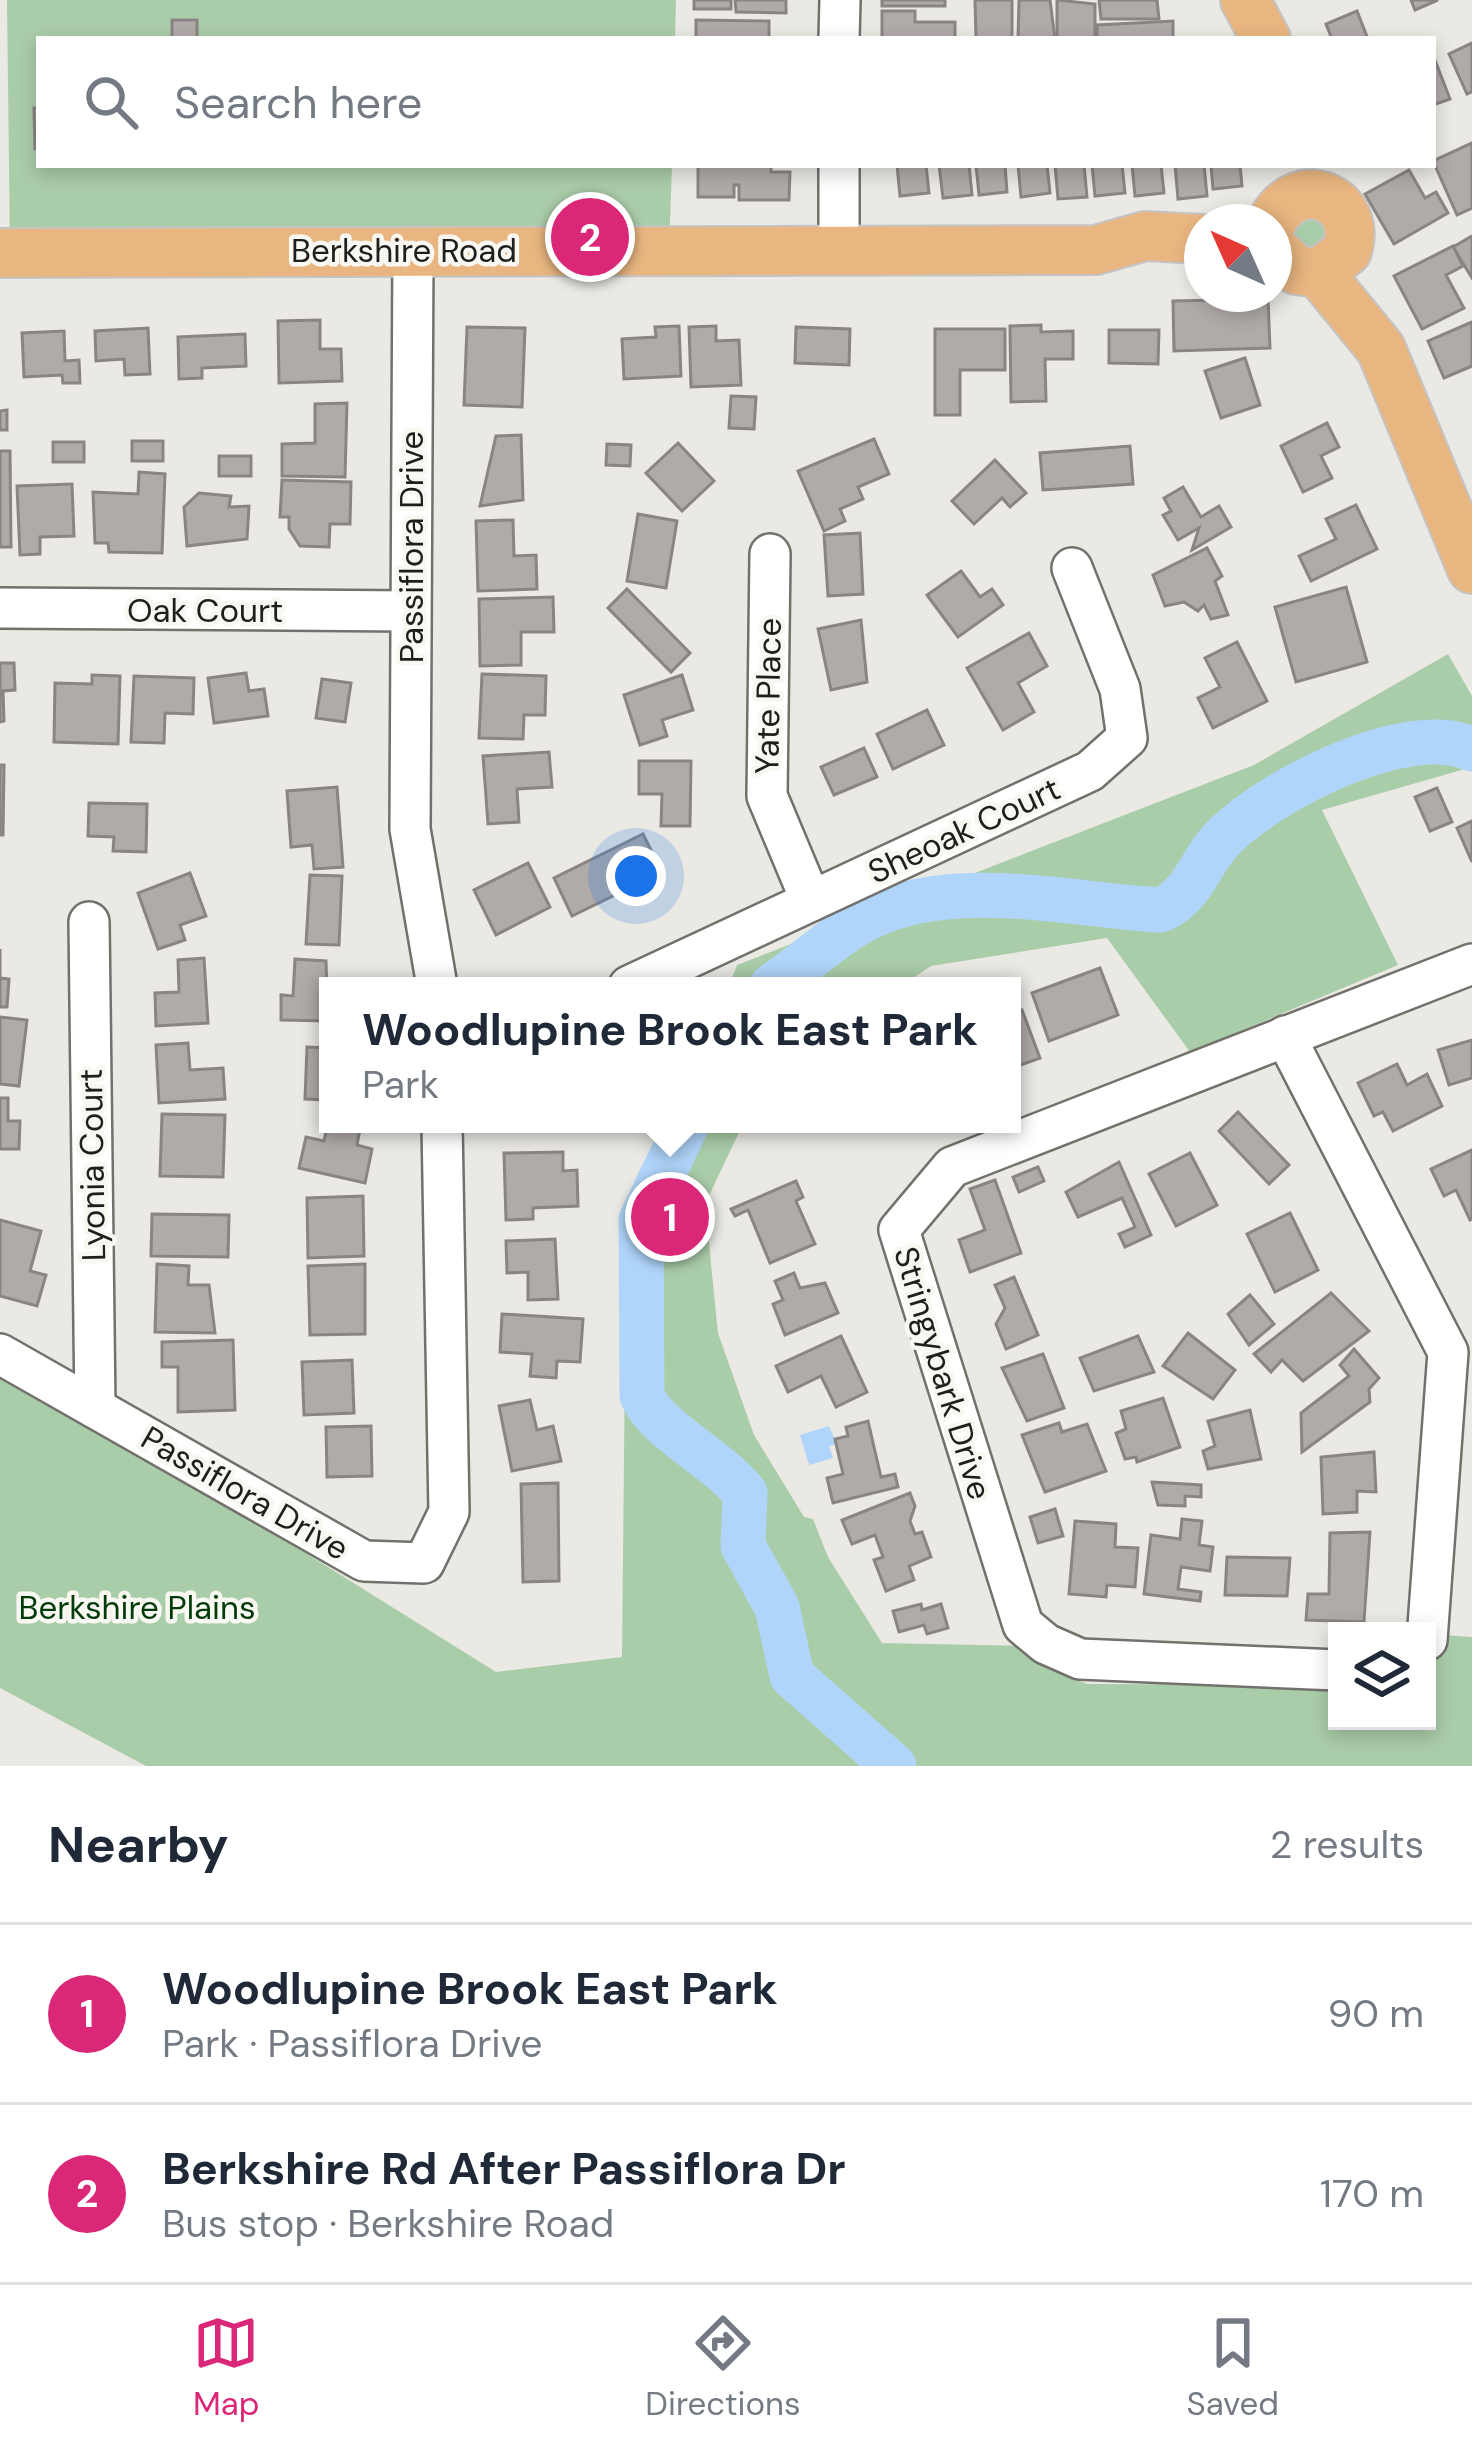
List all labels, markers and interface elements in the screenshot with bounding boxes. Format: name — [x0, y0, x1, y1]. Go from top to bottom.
search box — [36, 36, 1436, 168]
icon: search — [78, 69, 144, 135]
text: Search here — [174, 73, 422, 132]
pin: 2 — [551, 192, 629, 282]
north arrow — [1184, 204, 1292, 312]
street label: Berkshire Road — [291, 229, 517, 272]
street label: Passiflora Drive — [390, 431, 433, 663]
street label: Oak Court — [127, 589, 283, 632]
street label: Yate Place — [745, 617, 791, 775]
street label: Sheoak Court — [861, 767, 1067, 893]
your location — [606, 846, 666, 906]
popup — [319, 977, 1021, 1133]
text: Woodlupine Brook East Park — [362, 1000, 978, 1059]
text: Park — [362, 1059, 439, 1110]
street label: Lyonia Court — [69, 1068, 115, 1262]
pin: 1 — [631, 1172, 709, 1262]
street label: Stringybark Drive — [884, 1241, 1002, 1505]
street label: Passiflora Drive — [134, 1416, 356, 1570]
park label: Berkshire Plains — [19, 1586, 255, 1629]
map controls — [1328, 1622, 1436, 1730]
button: layers — [1328, 1622, 1436, 1730]
text: Nearby — [48, 1811, 229, 1878]
text: 2 results — [1270, 1819, 1424, 1870]
text: Woodlupine Brook East Park — [162, 1959, 778, 2018]
text: 1 — [80, 1988, 94, 2039]
text: 90 m — [1328, 1988, 1424, 2039]
text: Park · Passiflora Drive — [162, 2018, 542, 2069]
text: Berkshire Rd After Passiflora Dr — [162, 2139, 846, 2198]
text: 2 — [76, 2168, 98, 2219]
text: 170 m — [1320, 2168, 1424, 2219]
text: Bus stop · Berkshire Road — [162, 2198, 614, 2249]
tab: Map — [193, 2310, 259, 2425]
tab: Directions — [645, 2310, 801, 2425]
tab: Saved — [1187, 2310, 1279, 2425]

